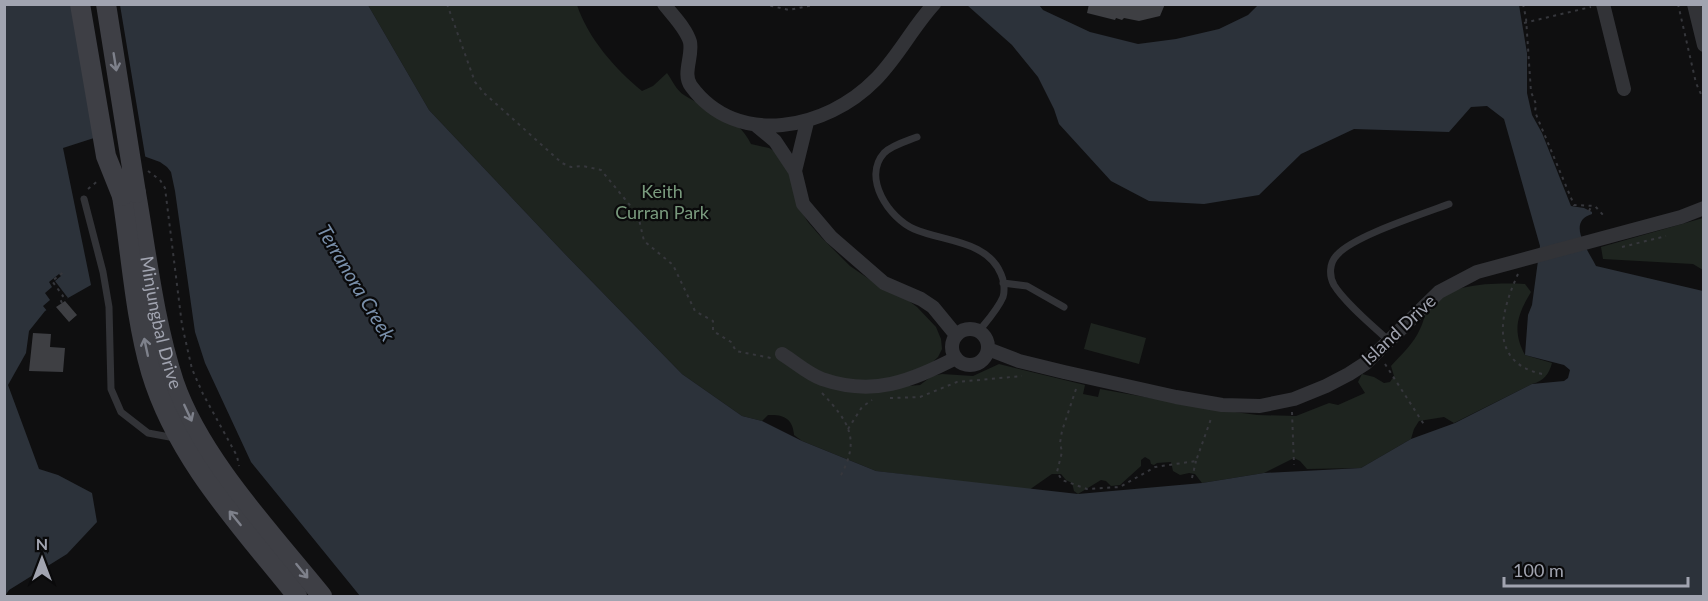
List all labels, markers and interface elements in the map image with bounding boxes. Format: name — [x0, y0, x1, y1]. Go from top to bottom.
one-way arrow — [110, 52, 121, 72]
park label: Keith Curran Park — [615, 180, 710, 223]
water label: Terranora Creek — [313, 220, 401, 345]
street label: Minjungbal Drive — [136, 254, 188, 392]
street label: Island Drive — [1357, 289, 1440, 369]
one-way arrow — [140, 337, 151, 357]
one-way arrow — [182, 404, 194, 422]
one-way arrow — [228, 510, 241, 526]
north arrow — [12, 529, 72, 589]
text: N — [36, 534, 48, 553]
scale bar — [1504, 550, 1688, 588]
text: 100 m — [1513, 559, 1564, 581]
one-way arrow — [295, 563, 308, 579]

